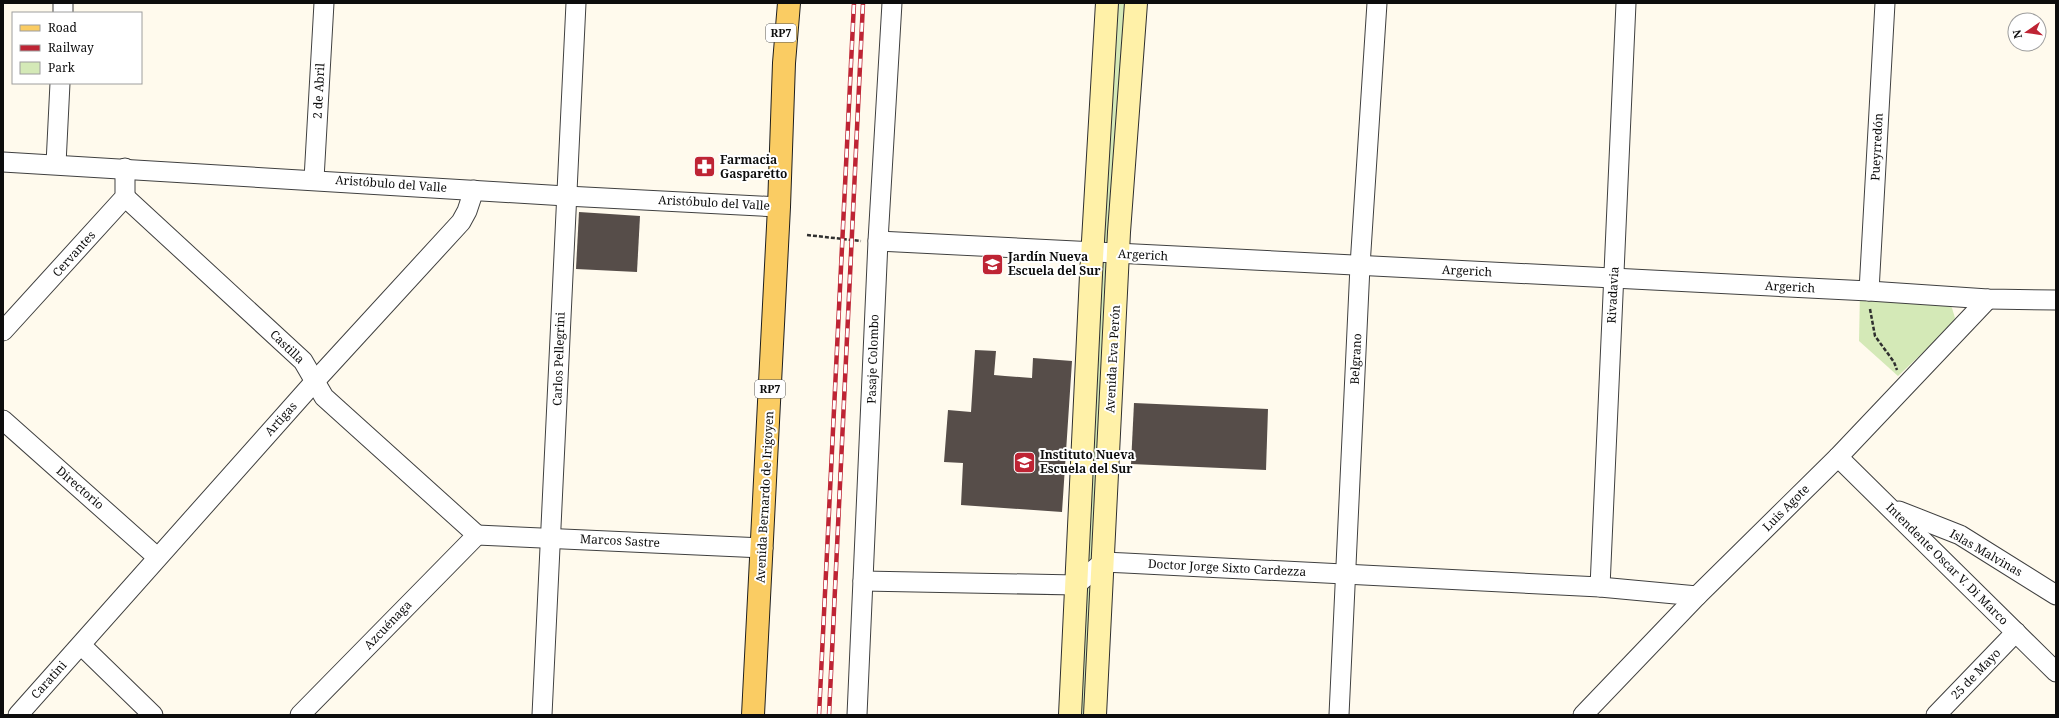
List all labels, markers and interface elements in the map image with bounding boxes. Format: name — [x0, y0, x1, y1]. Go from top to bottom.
legend — [12, 12, 142, 84]
north arrow — [2007, 12, 2047, 52]
text: Road — [48, 19, 78, 36]
road number: RP7 — [766, 24, 796, 42]
text: N — [2008, 28, 2025, 40]
text: Railway — [48, 39, 94, 56]
text: Park — [48, 59, 76, 76]
street label: 2 de Abril — [309, 62, 328, 119]
street label: Pueyrredón — [1866, 112, 1887, 181]
place label: Farmacia Gasparetto — [720, 151, 787, 182]
pharmacy icon: Farmacia Gasparetto — [691, 154, 717, 180]
street label: Aristóbulo del Valle — [335, 171, 447, 196]
street label: Aristóbulo del Valle — [658, 191, 770, 214]
street label: Cervantes — [48, 227, 99, 281]
street label: Argerich — [1118, 245, 1169, 264]
place label: Jardín Nueva Escuela del Sur — [1007, 248, 1101, 279]
school or university icon: Jardín Nueva Escuela del Sur — [979, 251, 1005, 277]
street label: Argerich — [1442, 261, 1493, 280]
street label: Rivadavia — [1603, 266, 1622, 324]
street label: Argerich — [1765, 277, 1816, 296]
street label: Avenida Eva Perón — [1101, 304, 1124, 413]
street label: Carlos Pellegrini — [548, 312, 569, 406]
street label: Pasaje Colombo — [862, 314, 883, 404]
street label: Castilla — [266, 326, 308, 367]
street label: Belgrano — [1346, 333, 1365, 385]
road number: RP7 — [755, 380, 785, 398]
street label: Artigas — [261, 398, 301, 440]
street label: Avenida Bernardo de Irigoyen — [752, 410, 778, 583]
place label: Instituto Nueva Escuela del Sur — [1040, 446, 1135, 477]
school or university icon: Instituto Nueva Escuela del Sur — [1012, 449, 1038, 475]
street label: Directorio — [53, 462, 108, 513]
street label: Luis Agote — [1759, 481, 1813, 535]
street label: Intendente Oscar V. Di Marco — [1882, 499, 2012, 629]
street label: Islas Malvinas — [1947, 525, 2026, 580]
street label: Marcos Sastre — [580, 530, 660, 551]
street label: Doctor Jorge Sixto Cardezza — [1147, 555, 1307, 580]
street label: Azcuénaga — [360, 596, 416, 653]
street label: 25 de Mayo — [1947, 644, 2004, 703]
street label: Caratini — [27, 657, 70, 702]

